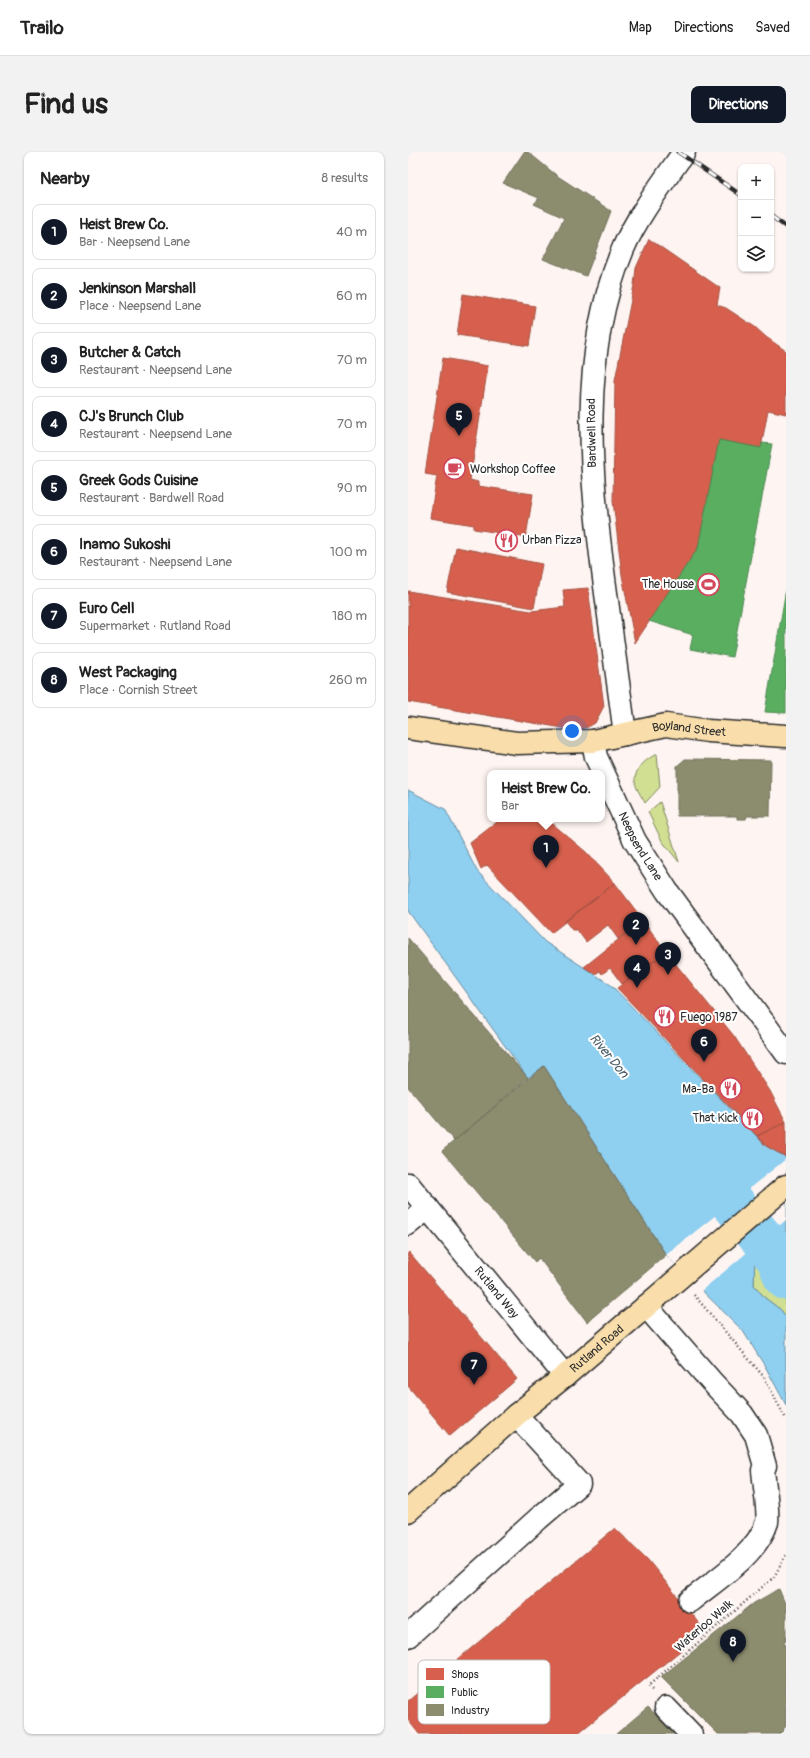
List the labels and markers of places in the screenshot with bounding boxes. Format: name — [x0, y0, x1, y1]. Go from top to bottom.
pin: 5 — [446, 403, 472, 436]
cafe icon: Workshop Coffee — [441, 456, 467, 482]
place label: Workshop Coffee — [470, 462, 555, 477]
restaurant icon: Urban Pizza — [493, 527, 519, 553]
place label: Urban Pizza — [522, 533, 582, 548]
sports icon: The House — [696, 571, 722, 597]
place label: The House — [642, 577, 694, 592]
pin: 1 — [533, 835, 559, 868]
pin: 2 — [623, 912, 649, 945]
pin: 3 — [655, 942, 681, 975]
pin: 4 — [624, 955, 650, 988]
restaurant icon: Fuego 1987 — [651, 1004, 677, 1030]
place label: Fuego 1987 — [680, 1010, 738, 1025]
pin: 6 — [691, 1029, 717, 1062]
restaurant icon: Ma-Ba — [717, 1076, 743, 1102]
place label: Ma-Ba — [682, 1082, 714, 1097]
restaurant icon: That Kick — [740, 1105, 766, 1131]
place label: That Kick — [693, 1111, 738, 1126]
pin: 7 — [461, 1352, 487, 1385]
pin: 8 — [720, 1629, 746, 1662]

